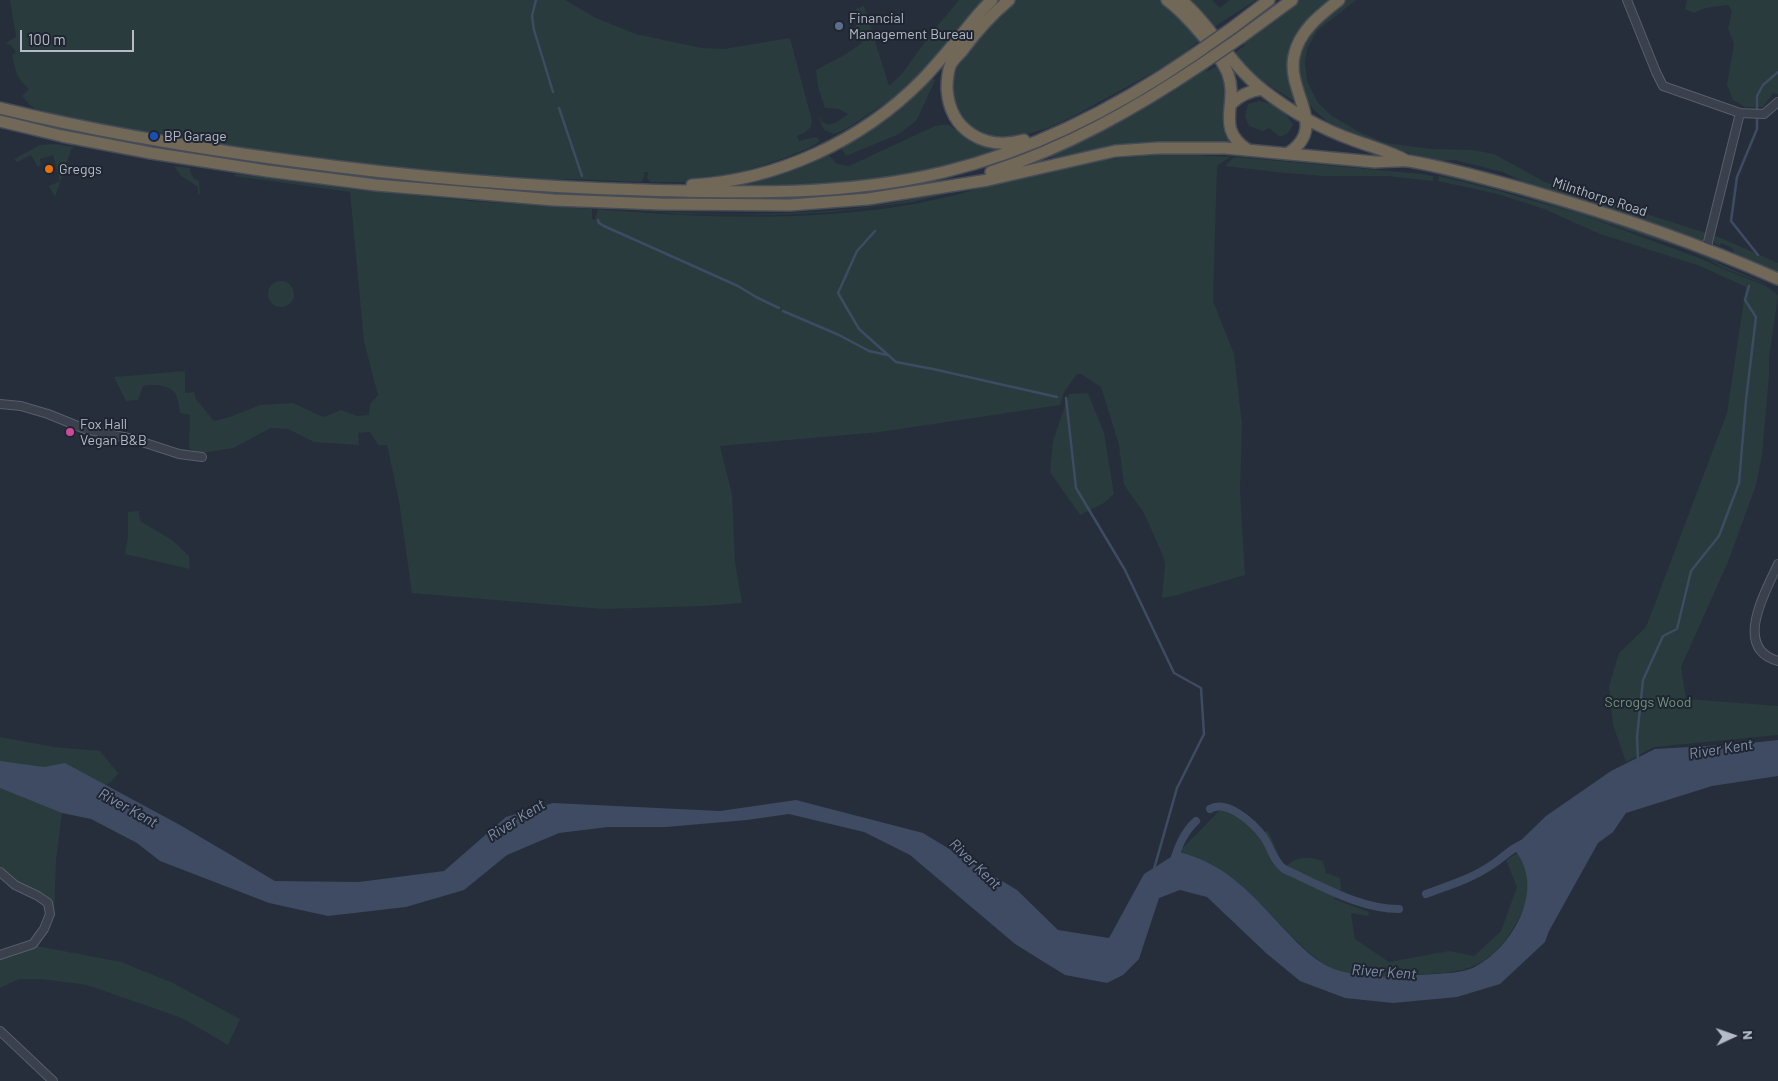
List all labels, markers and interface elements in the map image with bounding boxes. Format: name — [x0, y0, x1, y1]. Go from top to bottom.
place label: Financial Management Bureau — [849, 10, 973, 42]
scale bar — [22, 20, 136, 52]
marker: Financial Management Bureau — [833, 20, 845, 32]
text: 100 m — [28, 30, 66, 48]
place label: BP Garage — [164, 128, 227, 144]
marker: BP Garage — [148, 130, 160, 142]
place label: Greggs — [59, 161, 102, 177]
marker: Greggs — [43, 163, 55, 175]
street label: Milnthorpe Road — [1551, 174, 1649, 220]
place label: Fox Hall Vegan B&B — [80, 416, 147, 448]
marker: Fox Hall Vegan B&B — [64, 426, 76, 438]
park label: Scroggs Wood — [1604, 694, 1692, 710]
water label: River Kent — [1688, 735, 1754, 763]
water label: River Kent — [95, 784, 161, 832]
water label: River Kent — [484, 795, 548, 845]
water label: River Kent — [945, 835, 1005, 893]
water label: River Kent — [1351, 961, 1417, 983]
north arrow — [1708, 1011, 1758, 1061]
text: N — [1740, 1030, 1757, 1040]

